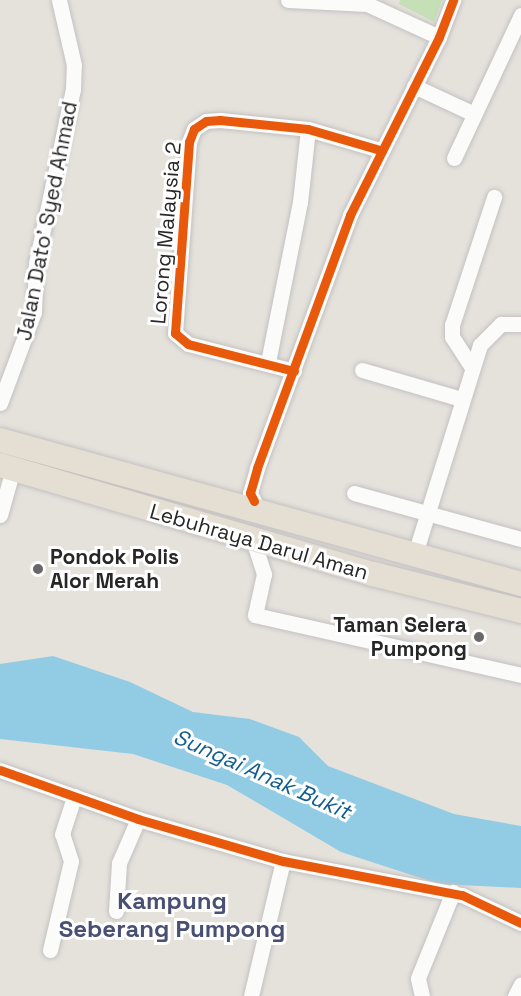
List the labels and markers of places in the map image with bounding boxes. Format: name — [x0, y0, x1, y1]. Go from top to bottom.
place label: Pondok Polis Alor Merah — [50, 544, 179, 594]
marker: Pondok Polis Alor Merah — [31, 562, 45, 576]
place label: Taman Selera Pumpong — [333, 612, 467, 662]
marker: Taman Selera Pumpong — [472, 630, 486, 644]

